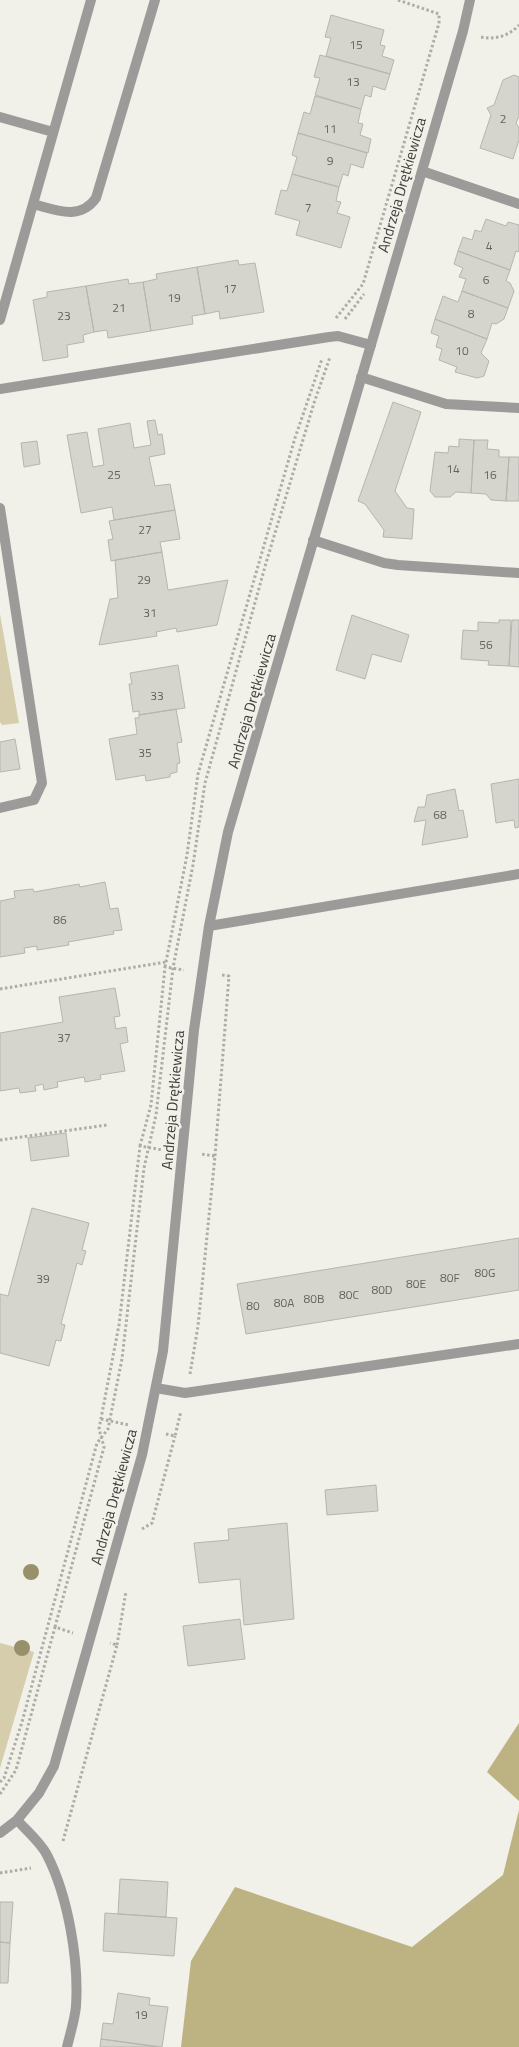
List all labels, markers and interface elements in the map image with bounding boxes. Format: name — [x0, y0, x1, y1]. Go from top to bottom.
house number: 15 — [349, 35, 363, 54]
house number: 13 — [346, 72, 360, 91]
house number: 2 — [500, 109, 506, 128]
street label: Andrzeja Drętkiewicza — [371, 114, 432, 255]
house number: 11 — [323, 119, 337, 138]
house number: 9 — [327, 151, 334, 170]
house number: 7 — [305, 198, 311, 217]
house number: 4 — [486, 236, 493, 255]
house number: 6 — [483, 270, 490, 289]
house number: 17 — [223, 279, 237, 298]
house number: 19 — [167, 288, 181, 307]
house number: 21 — [112, 298, 126, 317]
house number: 8 — [468, 304, 475, 323]
house number: 23 — [57, 306, 71, 325]
house number: 10 — [455, 341, 469, 360]
house number: 14 — [446, 459, 460, 478]
house number: 25 — [107, 465, 121, 484]
house number: 16 — [483, 465, 497, 484]
house number: 27 — [138, 520, 152, 539]
house number: 29 — [137, 570, 151, 589]
house number: 31 — [143, 603, 157, 622]
street label: Andrzeja Drętkiewicza — [221, 630, 282, 771]
house number: 56 — [479, 635, 493, 654]
house number: 33 — [150, 686, 164, 705]
house number: 35 — [138, 743, 152, 762]
house number: 68 — [433, 805, 447, 824]
house number: 86 — [53, 910, 67, 929]
house number: 37 — [57, 1028, 71, 1047]
street label: Andrzeja Drętkiewicza — [155, 1029, 190, 1171]
house number: 80G — [475, 1263, 495, 1282]
house number: 80F — [440, 1268, 460, 1287]
house number: 39 — [36, 1269, 50, 1288]
house number: 80E — [406, 1274, 426, 1293]
house number: 80D — [371, 1280, 393, 1299]
house number: 80C — [339, 1285, 359, 1304]
house number: 80B — [304, 1289, 324, 1308]
house number: 80A — [274, 1293, 294, 1312]
house number: 80 — [246, 1296, 260, 1315]
street label: Andrzeja Drętkiewicza — [84, 1426, 143, 1567]
house number: 19 — [134, 2005, 148, 2024]

